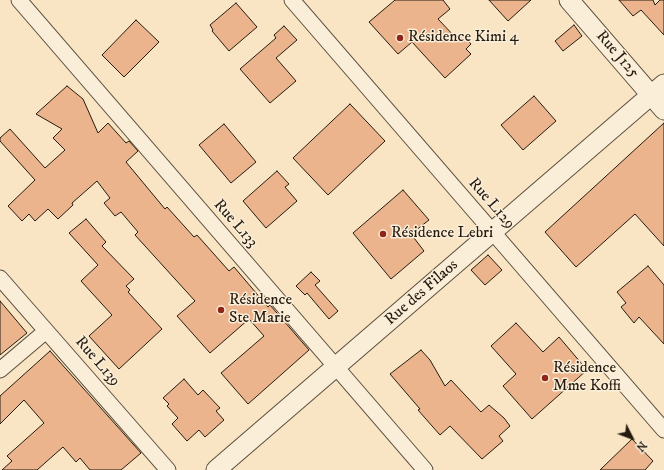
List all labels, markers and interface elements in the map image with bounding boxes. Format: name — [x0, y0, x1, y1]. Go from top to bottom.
street label: Rue J125 — [591, 27, 643, 83]
place label: Résidence Kimi 4 — [408, 28, 519, 48]
marker: Résidence Kimi 4 — [395, 33, 405, 43]
street label: Rue L129 — [464, 174, 518, 234]
street label: Rue L133 — [209, 196, 261, 252]
place label: Résidence Lebri — [391, 224, 493, 244]
marker: Résidence Lebri — [378, 229, 388, 239]
street label: Rue des Filaos — [382, 256, 462, 330]
place label: Résidence Ste Marie — [229, 291, 292, 329]
marker: Résidence Ste Marie — [216, 305, 226, 315]
street label: Rue L139 — [70, 333, 124, 391]
place label: Résidence Mme Koffi — [553, 359, 621, 397]
marker: Résidence Mme Koffi — [540, 373, 550, 383]
north arrow — [612, 418, 652, 458]
text: N — [633, 438, 649, 454]

